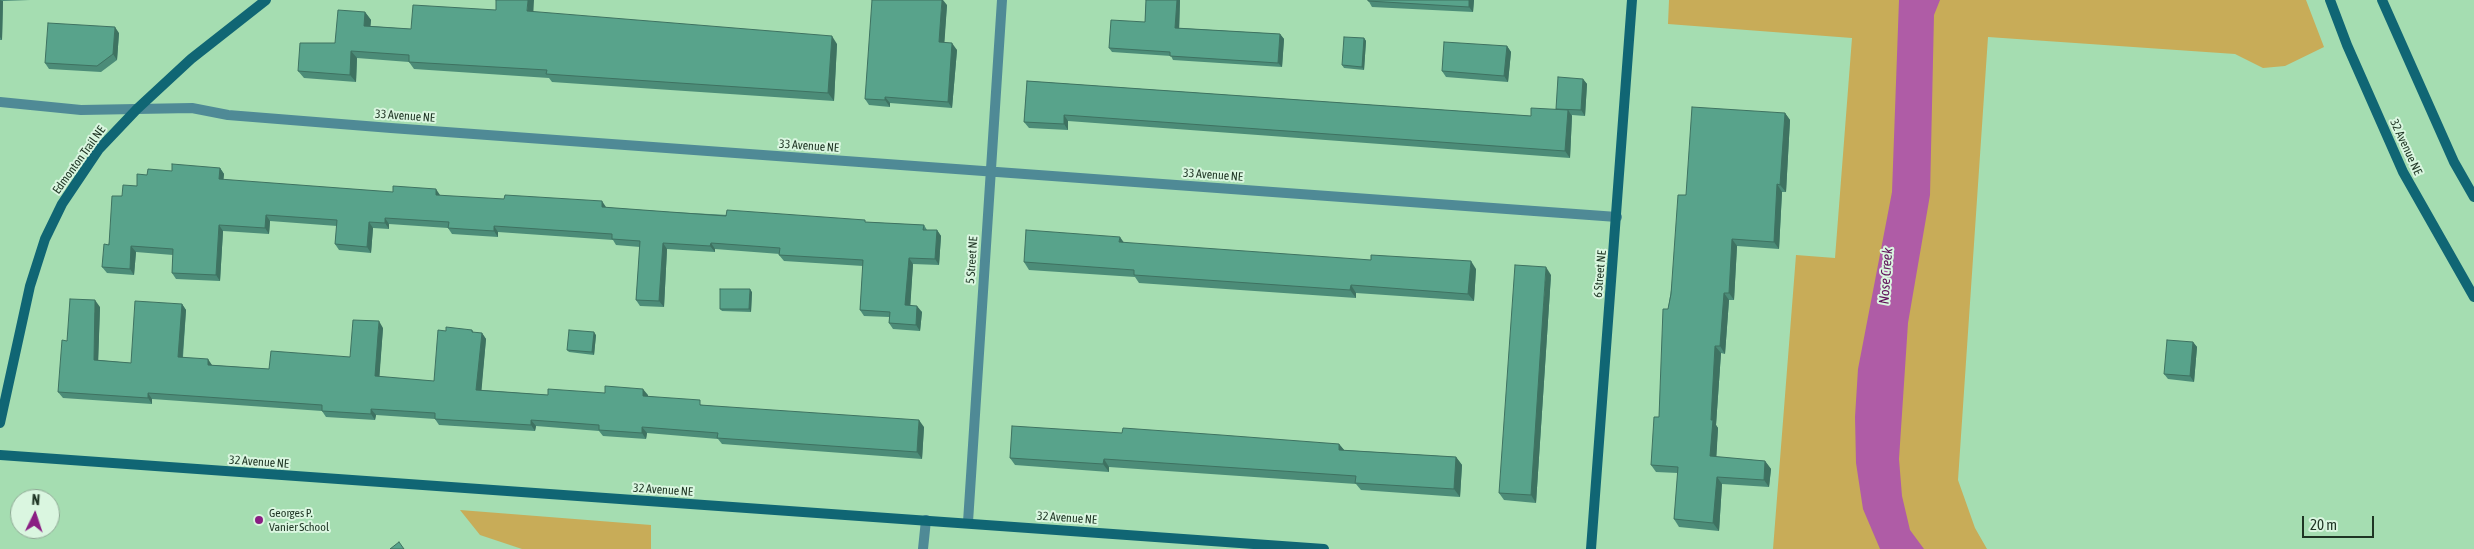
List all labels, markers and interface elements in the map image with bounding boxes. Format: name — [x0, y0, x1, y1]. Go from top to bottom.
street label: 33 Avenue NE — [375, 107, 435, 125]
street label: 32 Avenue NE — [2387, 117, 2425, 177]
street label: Edmonton Trail NE — [50, 123, 108, 197]
street label: 33 Avenue NE — [779, 137, 839, 155]
street label: 33 Avenue NE — [1183, 166, 1243, 184]
street label: 5 Street NE — [963, 236, 981, 284]
water label: Nose Creek — [1876, 247, 1896, 305]
street label: 6 Street NE — [1591, 250, 1609, 298]
street label: 32 Avenue NE — [229, 453, 289, 471]
street label: 32 Avenue NE — [633, 481, 693, 499]
north arrow — [10, 489, 60, 539]
text: N — [31, 492, 41, 508]
place label: Georges P. Vanier School — [269, 506, 329, 534]
scale bar — [2304, 506, 2376, 538]
street label: 32 Avenue NE — [1037, 509, 1097, 527]
marker: Georges P. Vanier School — [253, 514, 265, 526]
text: 20 m — [2310, 516, 2337, 533]

